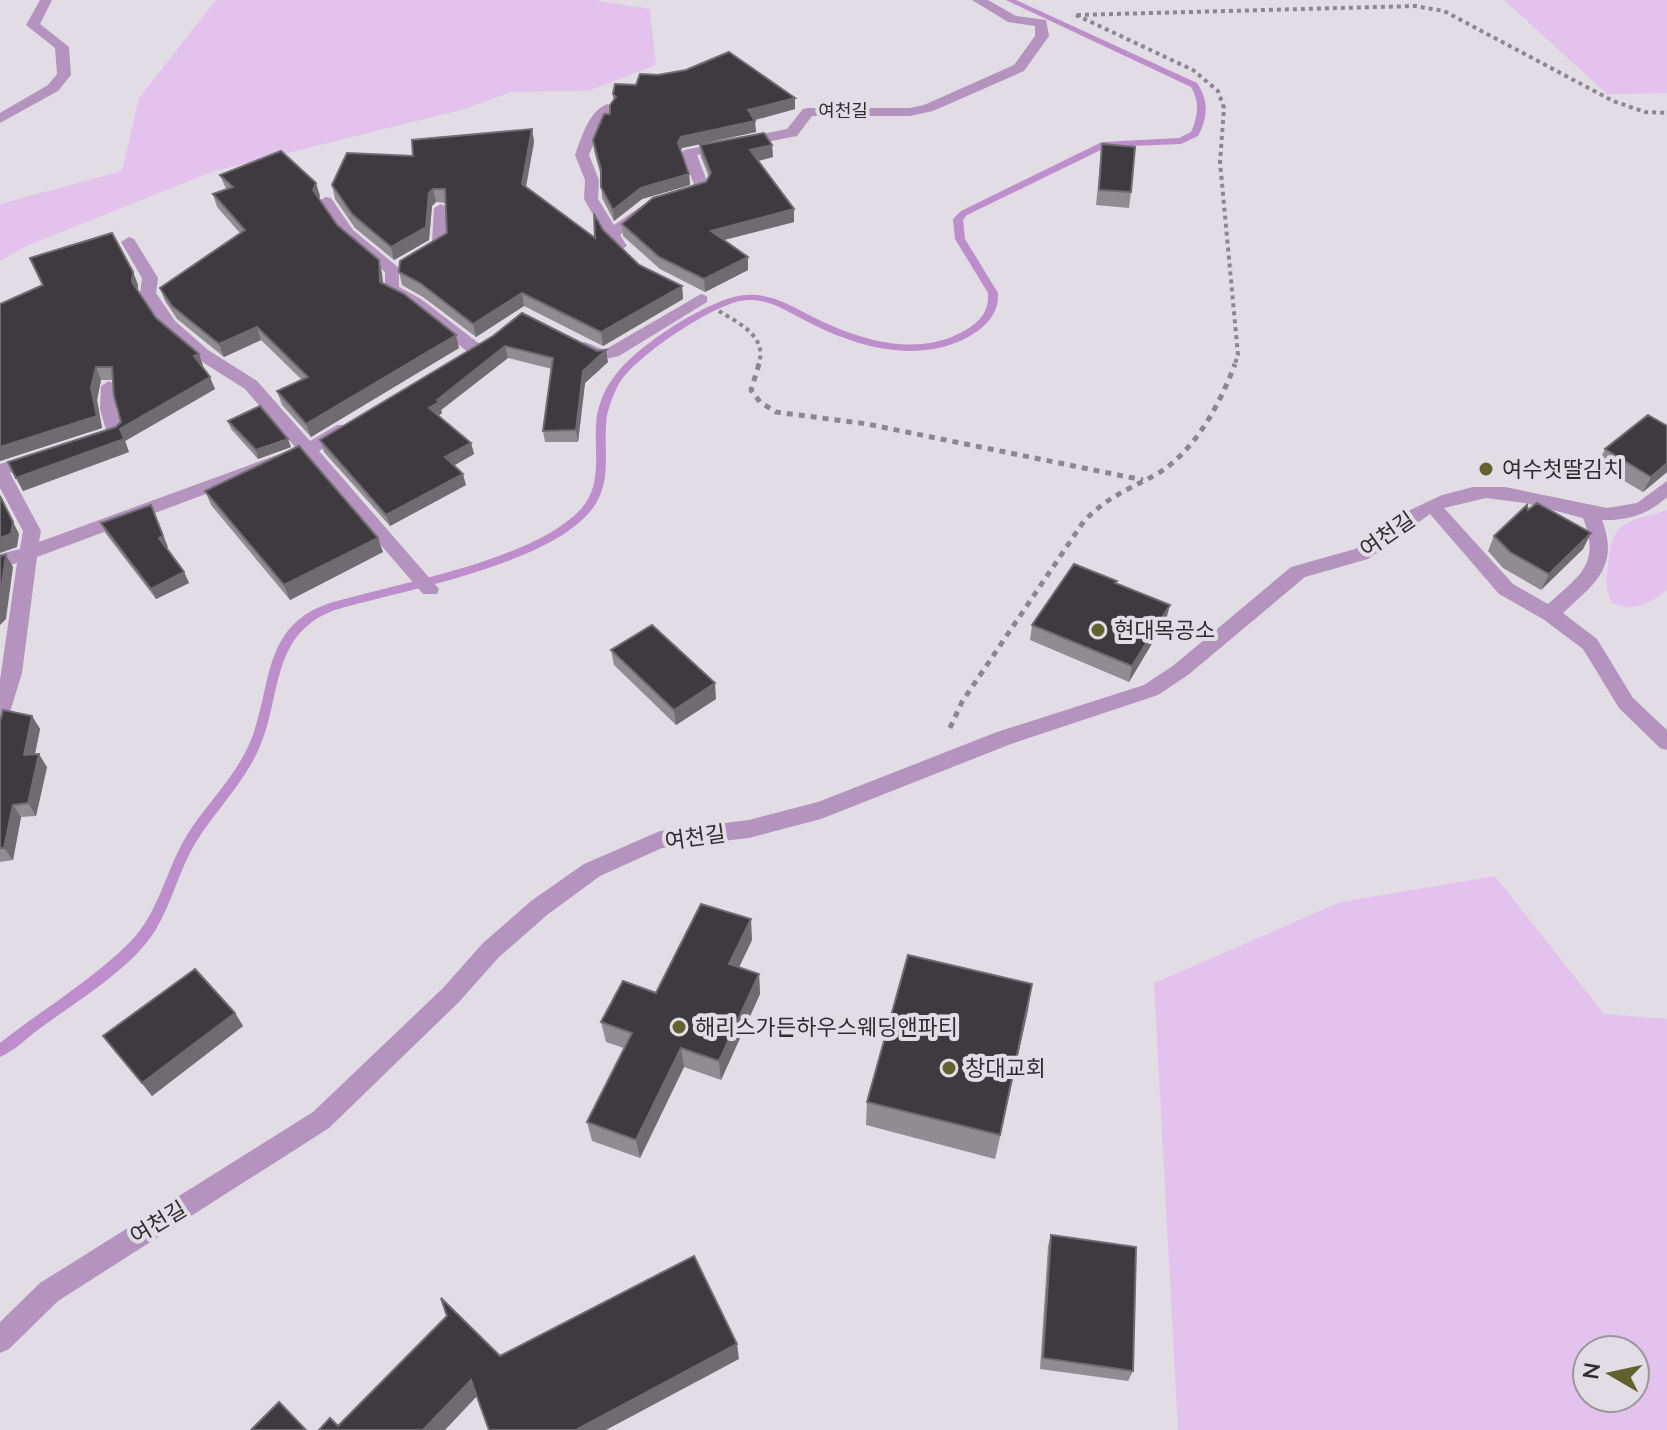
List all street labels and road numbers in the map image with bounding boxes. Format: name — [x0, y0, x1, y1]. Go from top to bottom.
street label: 여천길 — [818, 99, 868, 123]
street label: 여천길 — [1354, 505, 1421, 565]
street label: 여천길 — [663, 819, 727, 857]
street label: 여천길 — [125, 1194, 192, 1251]

